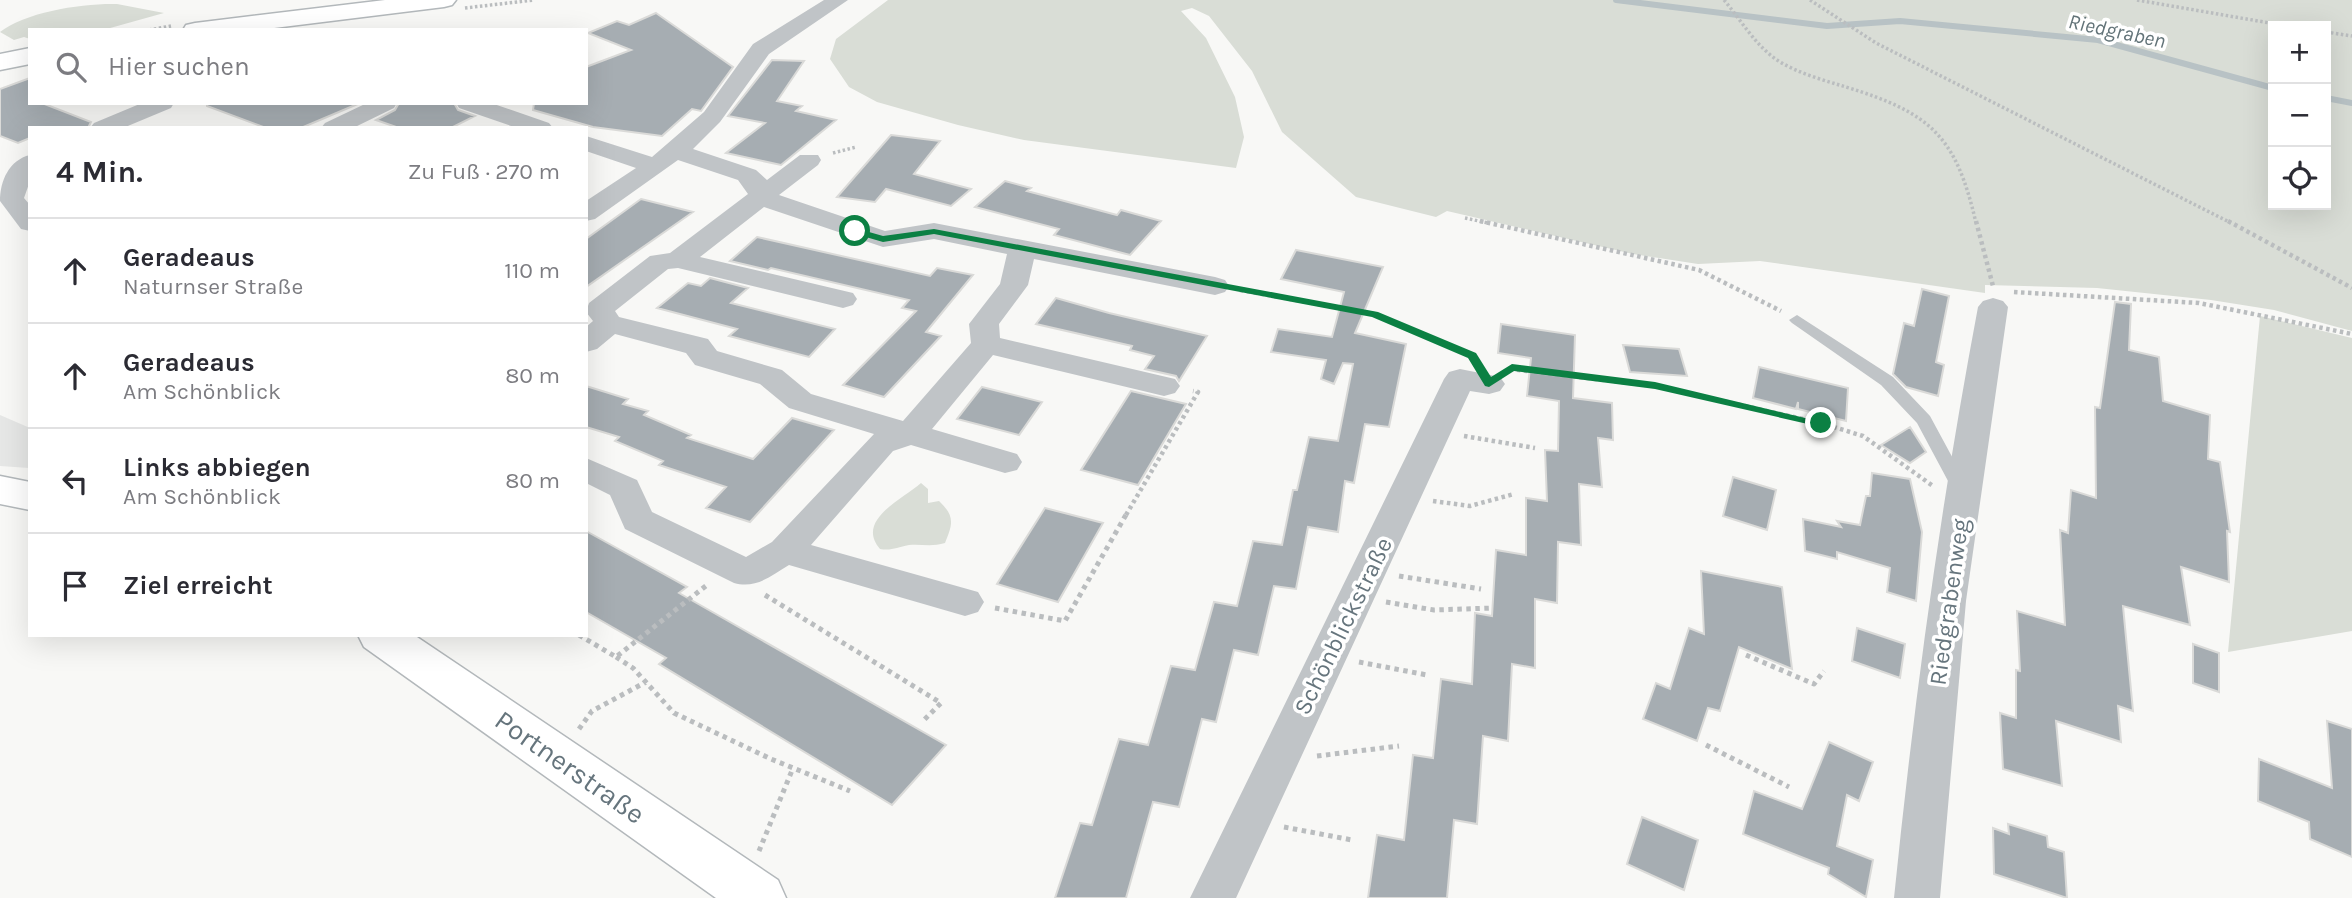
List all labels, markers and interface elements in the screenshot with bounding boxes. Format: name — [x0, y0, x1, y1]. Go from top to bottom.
water label: Riedgraben — [2066, 9, 2168, 53]
map controls — [2268, 21, 2331, 210]
button: + — [2268, 21, 2331, 84]
search box — [28, 28, 588, 105]
icon: search — [52, 48, 90, 86]
text: Hier suchen — [108, 51, 250, 82]
button: − — [2268, 84, 2331, 147]
button: locate — [2268, 147, 2331, 210]
text: 4 Min. — [56, 154, 143, 190]
text: Zu Fuß · 270 m — [408, 158, 560, 185]
route start — [839, 215, 870, 246]
text: Geradeaus — [123, 242, 255, 273]
icon: ahead — [56, 252, 94, 290]
text: 110 m — [504, 257, 560, 284]
text: Naturnser Straße — [123, 273, 303, 300]
text: Geradeaus — [123, 347, 255, 378]
icon: ahead — [56, 357, 94, 395]
text: 80 m — [505, 362, 560, 389]
text: Am Schönblick — [123, 378, 281, 405]
route end — [1805, 407, 1836, 438]
text: Links abbiegen — [123, 452, 311, 483]
icon: left — [56, 462, 94, 500]
text: 80 m — [505, 467, 560, 494]
text: Am Schönblick — [123, 483, 281, 510]
street label: Riedgrabenweg — [1923, 516, 1975, 687]
street label: Schönblickstraße — [1288, 533, 1398, 719]
icon: arrive — [56, 567, 94, 605]
text: Ziel erreicht — [123, 570, 273, 601]
street label: Portnerstraße — [489, 703, 651, 831]

